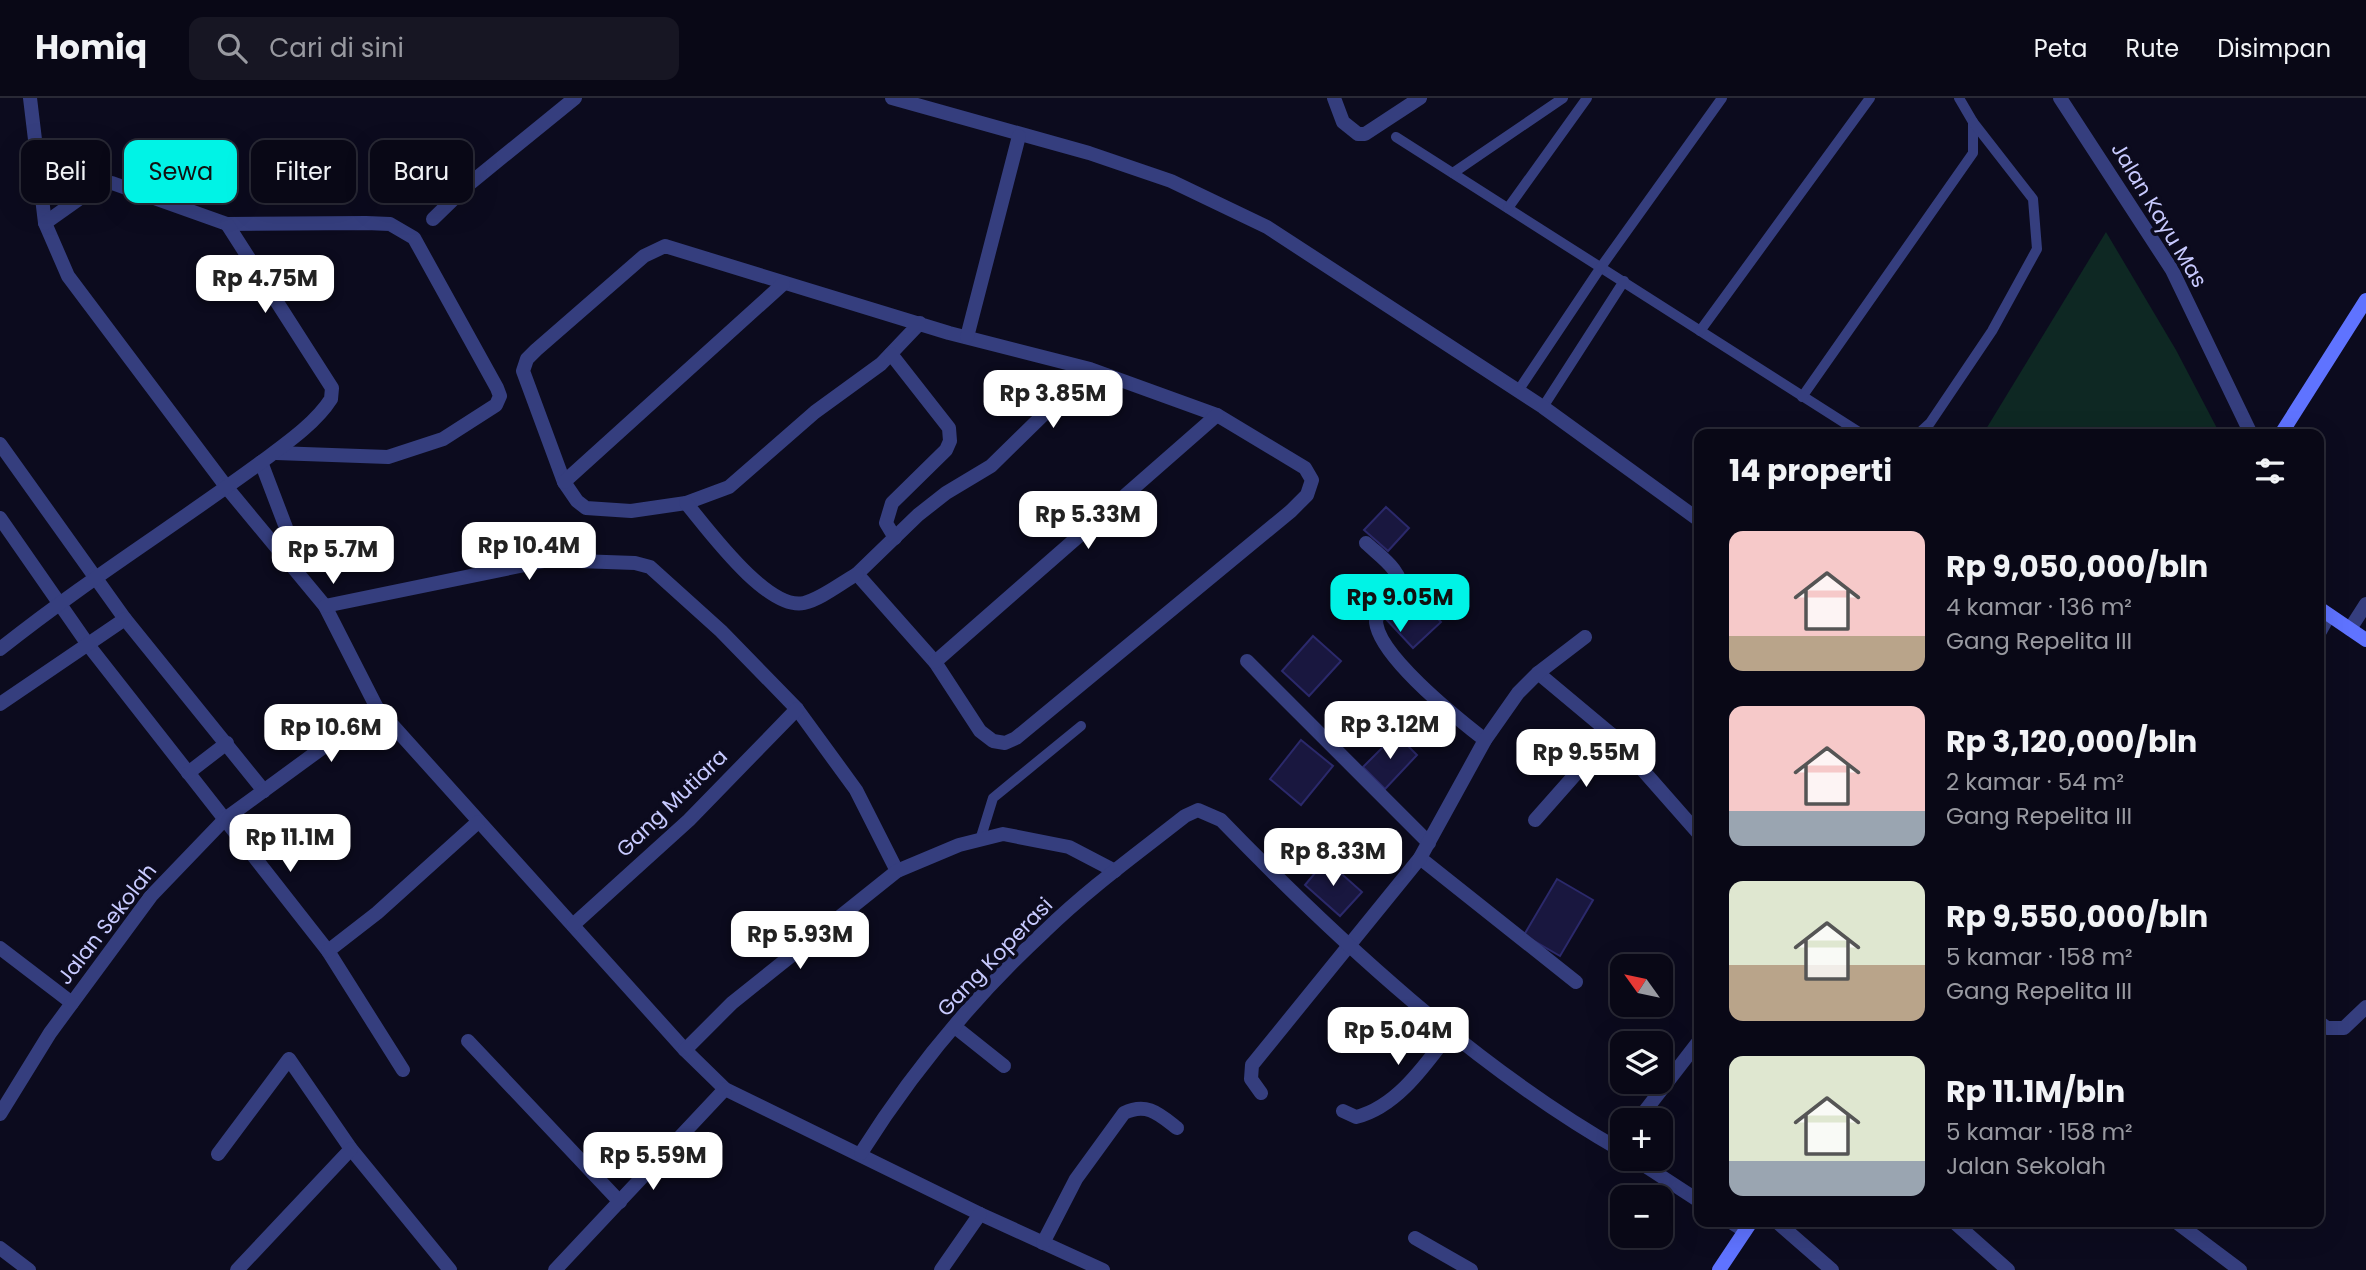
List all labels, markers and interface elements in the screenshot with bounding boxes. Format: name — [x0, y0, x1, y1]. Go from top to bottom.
search box — [189, 17, 679, 80]
text: Homiq — [35, 24, 147, 71]
icon: search — [213, 29, 251, 67]
text: Cari di sini — [269, 30, 404, 66]
text: Peta — [2034, 32, 2088, 65]
text: Rute — [2126, 32, 2179, 65]
text: Disimpan — [2217, 32, 2331, 65]
street label: Jalan Kayu Mas — [2105, 137, 2214, 293]
chip: Beli — [21, 140, 110, 203]
chip: Sewa — [124, 140, 237, 203]
chip: Filter — [251, 140, 356, 203]
chip: Baru — [370, 140, 473, 203]
pin: Rp 4.75M — [193, 256, 337, 315]
text: Rp 4.75M — [212, 262, 318, 294]
pin: Rp 3.85M — [981, 370, 1125, 430]
text: Rp 3.85M — [1000, 377, 1106, 409]
text: 14 properti — [1729, 449, 1892, 492]
icon: filters — [2251, 452, 2289, 490]
pin: Rp 5.33M — [1016, 491, 1160, 551]
text: Rp 5.33M — [1035, 498, 1141, 530]
pin: Rp 10.4M — [457, 522, 601, 582]
pin: Rp 5.7M — [268, 526, 398, 586]
text: Rp 10.4M — [478, 529, 580, 561]
text: Rp 5.7M — [288, 533, 378, 565]
text: Rp 9,050,000/bln — [1946, 545, 2208, 588]
icon: home — [1785, 559, 1869, 643]
pin: Rp 9.05M — [1328, 574, 1472, 634]
text: Rp 9.05M — [1346, 581, 1454, 613]
text: 4 kamar · 136 m² — [1946, 591, 2132, 623]
text: Gang Repelita III — [1946, 625, 2132, 657]
pin: Rp 3.12M — [1318, 702, 1462, 761]
pin: Rp 10.6M — [259, 704, 403, 764]
text: Rp 3.12M — [1341, 708, 1439, 740]
text: Rp 10.6M — [280, 711, 382, 743]
text: Rp 3,120,000/bln — [1946, 720, 2197, 763]
pin: Rp 9.55M — [1514, 730, 1658, 789]
icon: home — [1785, 734, 1869, 818]
text: Rp 9.55M — [1532, 736, 1640, 768]
street label: Gang Mutiara — [610, 742, 734, 863]
text: 2 kamar · 54 m² — [1946, 766, 2124, 798]
text: Gang Repelita III — [1946, 800, 2132, 832]
pin: Rp 11.1M — [218, 814, 362, 874]
text: Rp 11.1M — [245, 821, 335, 853]
pin: Rp 8.33M — [1261, 828, 1405, 888]
text: Rp 8.33M — [1280, 835, 1386, 867]
street label: Jalan Sekolah — [50, 857, 163, 990]
street label: Gang Koperasi — [930, 891, 1059, 1023]
text: Rp 9,550,000/bln — [1946, 895, 2208, 938]
icon: home — [1785, 909, 1869, 993]
pin: Rp 5.93M — [728, 912, 872, 971]
text: Rp 5.93M — [747, 918, 853, 950]
text: 5 kamar · 158 m² — [1946, 941, 2133, 973]
north arrow — [1610, 954, 1673, 1017]
map controls — [1610, 954, 1673, 1248]
text: Gang Repelita III — [1946, 975, 2132, 1007]
pin: Rp 5.04M — [1326, 1007, 1470, 1067]
text: Rp 5.04M — [1344, 1014, 1452, 1046]
button: layers — [1610, 1031, 1673, 1094]
text: Rp 11.1M/bln — [1946, 1070, 2125, 1113]
icon: home — [1785, 1084, 1869, 1168]
button: + — [1610, 1108, 1673, 1171]
text: 5 kamar · 158 m² — [1946, 1116, 2133, 1148]
pin: Rp 5.59M — [581, 1132, 725, 1192]
text: Rp 5.59M — [599, 1139, 707, 1171]
text: Jalan Sekolah — [1946, 1150, 2106, 1182]
button: − — [1610, 1185, 1673, 1248]

